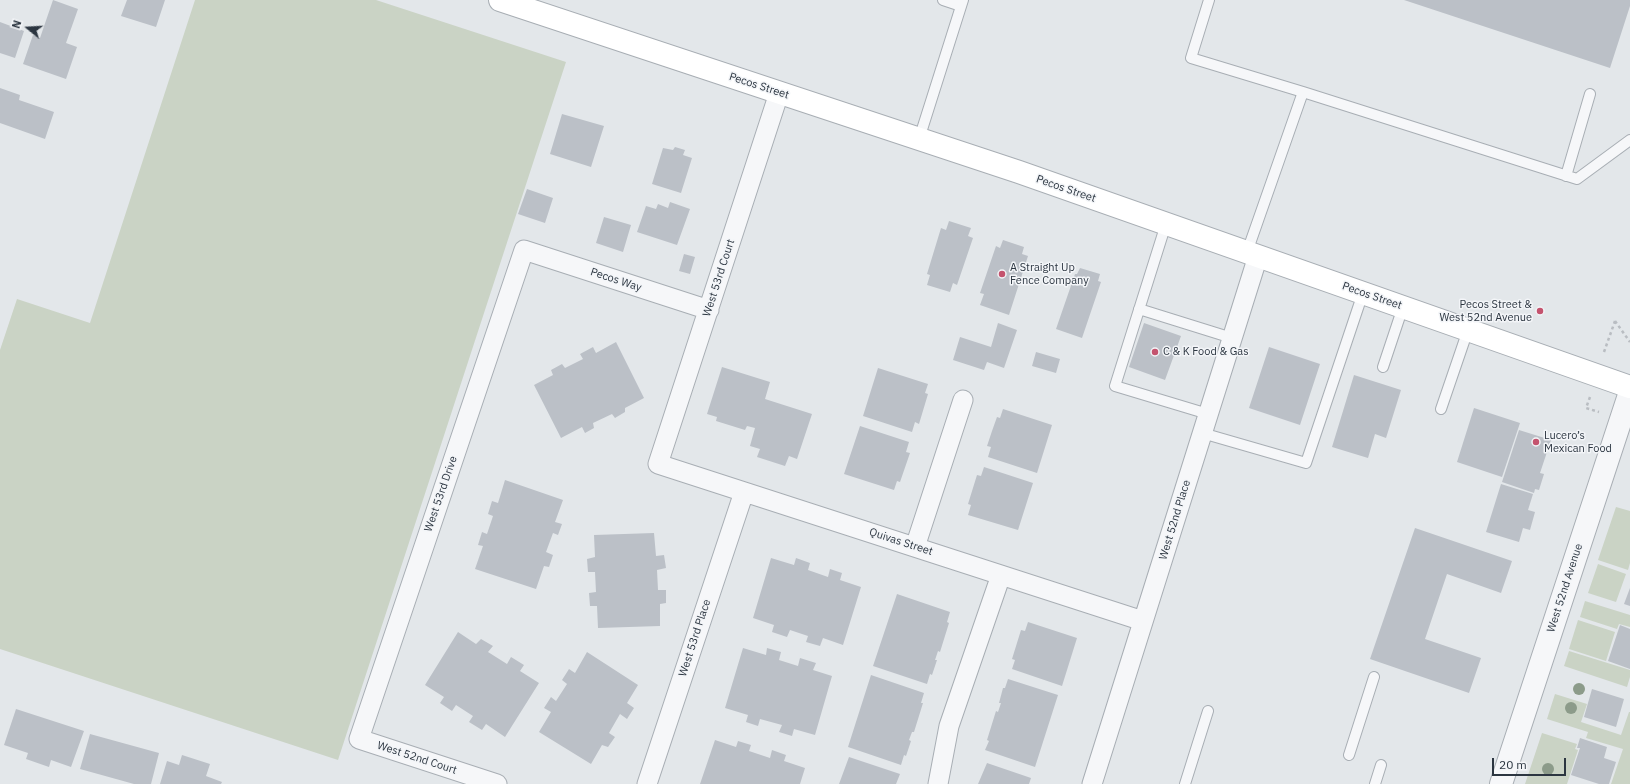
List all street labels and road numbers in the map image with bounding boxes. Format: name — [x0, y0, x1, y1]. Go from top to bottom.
street label: Pecos Street — [727, 70, 791, 102]
street label: Pecos Street — [1034, 173, 1098, 205]
street label: West 53rd Court — [700, 238, 738, 318]
street label: Pecos Way — [589, 266, 643, 294]
street label: Pecos Street — [1340, 280, 1404, 312]
street label: West 53rd Drive — [422, 454, 460, 534]
street label: West 52nd Place — [1157, 478, 1193, 562]
street label: Quivas Street — [868, 526, 934, 558]
street label: West 52nd Avenue — [1544, 542, 1586, 634]
street label: West 53rd Place — [676, 598, 714, 678]
street label: West 52nd Court — [375, 739, 459, 777]

